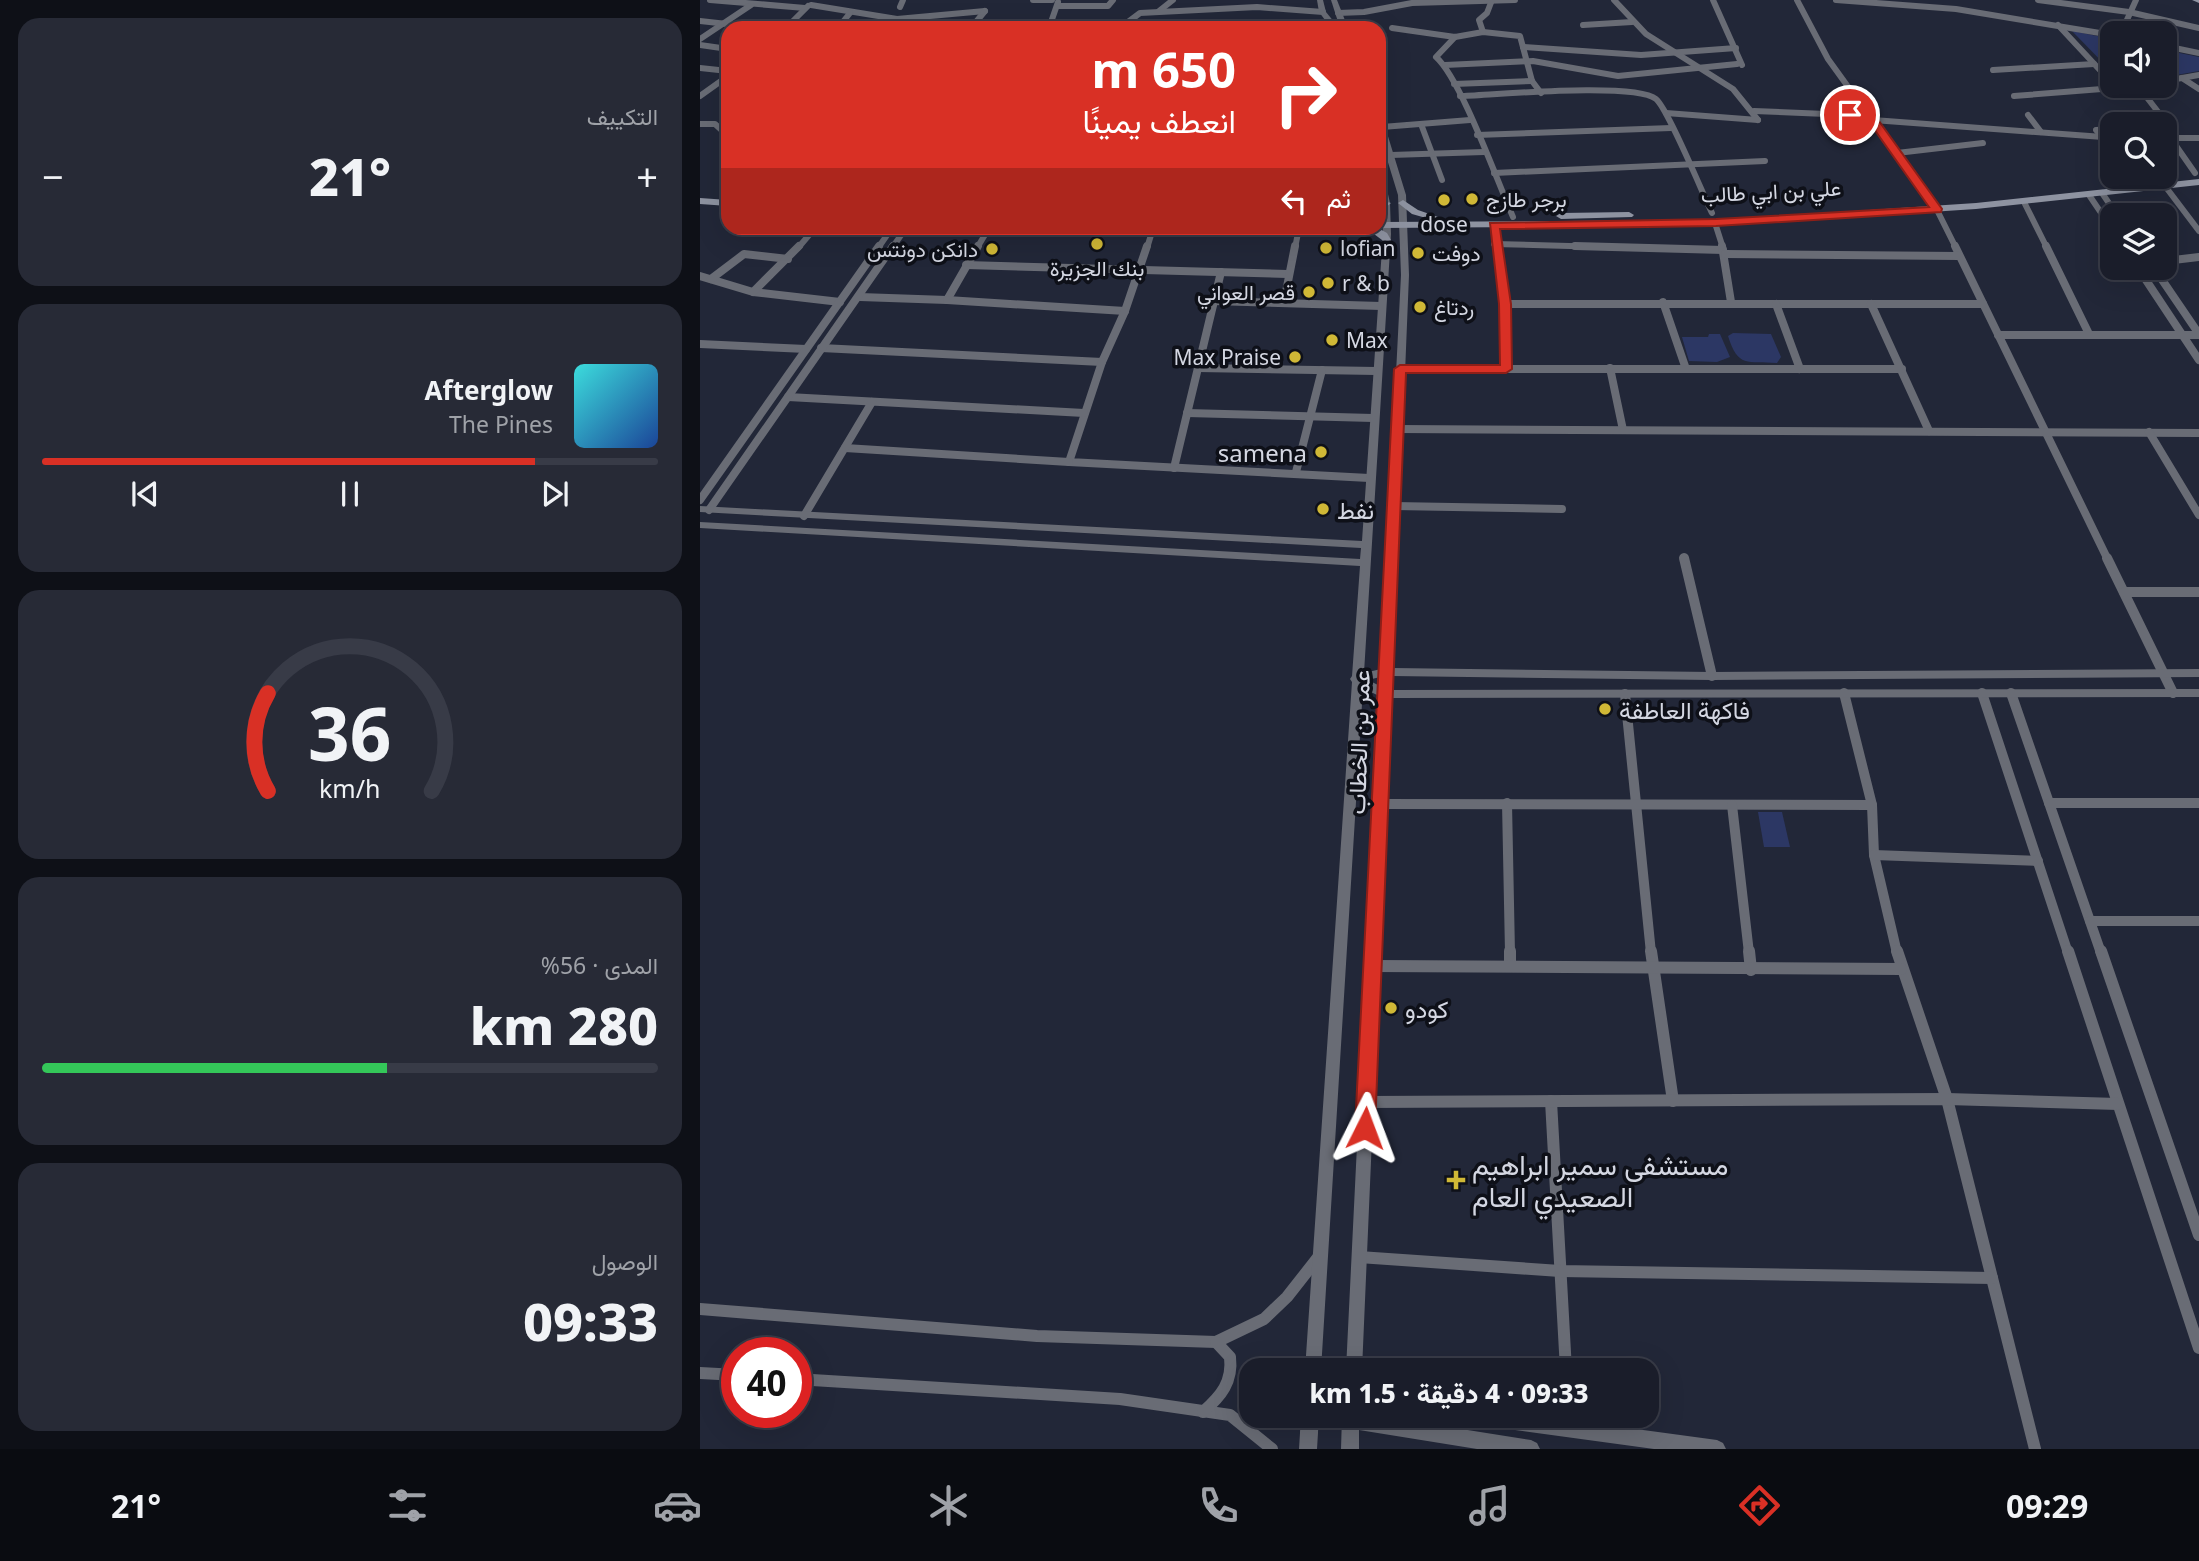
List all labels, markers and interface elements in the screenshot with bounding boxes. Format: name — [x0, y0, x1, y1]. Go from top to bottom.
map controls — [2100, 21, 2177, 280]
button: sound — [2100, 21, 2177, 98]
text: 650 m — [1091, 36, 1236, 102]
icon: right — [1260, 49, 1351, 140]
pin — [1820, 85, 1880, 145]
icon: arrive — [1831, 96, 1869, 134]
text: انعطف يمينًا — [1082, 99, 1236, 142]
text: التكييف — [587, 100, 658, 132]
button: search — [2100, 112, 2177, 189]
text: 21° — [309, 140, 391, 211]
text: − — [42, 150, 64, 202]
text: + — [636, 150, 658, 202]
street label: علي بن ابي طالب — [1700, 173, 1842, 213]
text: ثم — [1327, 180, 1351, 216]
icon: left — [1275, 182, 1313, 220]
place label: برجر طازج — [1486, 185, 1567, 214]
marker: برجر طازج — [1464, 191, 1480, 207]
marker: dose — [1436, 192, 1452, 208]
button: layers — [2100, 203, 2177, 280]
place label: dose — [1420, 210, 1468, 238]
place label: lofian — [1340, 234, 1396, 262]
place label: دانكن دونتس — [867, 235, 978, 263]
marker: بنك الجزيرة — [1089, 236, 1105, 252]
place label: دوفت — [1432, 239, 1481, 267]
marker: lofian — [1318, 240, 1334, 256]
marker: دانكن دونتس — [984, 241, 1000, 257]
marker: دوفت — [1410, 245, 1426, 261]
place label: بنك الجزيرة — [1050, 254, 1144, 282]
place label: r & b — [1342, 269, 1390, 297]
marker: r & b — [1320, 275, 1336, 291]
place label: قصر العواني — [1197, 278, 1295, 310]
marker: قصر العواني — [1301, 284, 1317, 300]
place label: ردتاغ — [1434, 293, 1474, 322]
marker: ردتاغ — [1412, 299, 1428, 315]
place label: Max — [1346, 326, 1388, 354]
marker: Max — [1324, 332, 1340, 348]
place label: Max Praise — [1174, 343, 1281, 371]
marker: Max Praise — [1287, 349, 1303, 365]
text: Afterglow — [425, 372, 553, 408]
text: The Pines — [449, 408, 553, 440]
place label: samena — [1218, 436, 1307, 469]
marker: samena — [1313, 444, 1329, 460]
icon: previous — [126, 475, 164, 513]
icon: pause — [331, 475, 369, 513]
icon: next — [536, 475, 574, 513]
place label: نفط — [1337, 493, 1374, 526]
marker: نفط — [1315, 501, 1331, 517]
street label: عمر بن الخطاب — [1339, 669, 1377, 815]
text: 36 — [308, 683, 392, 782]
place label: فاكهة العاطفة — [1619, 693, 1750, 726]
marker: فاكهة العاطفة — [1597, 701, 1613, 717]
text: km/h — [319, 770, 381, 804]
text: المدى · 56% — [541, 949, 658, 981]
text: 280 km — [470, 989, 658, 1060]
place label: كودو — [1405, 992, 1448, 1025]
marker: كودو — [1383, 1000, 1399, 1016]
position arrow — [1328, 1091, 1402, 1165]
place label: مستشفى سمير ابراهيم الصعيدي العام — [1472, 1145, 1728, 1220]
marker: مستشفى سمير ابراهيم الصعيدي العام — [1446, 1170, 1466, 1190]
text: الوصول — [592, 1245, 658, 1277]
text: 09:33 — [523, 1285, 658, 1356]
speed limit sign: 40 — [721, 1337, 812, 1428]
text: 09:33 · 4 دقيقة · 1.5 km — [1309, 1375, 1589, 1411]
icon: filters — [383, 1481, 432, 1530]
icon: car — [653, 1481, 702, 1530]
icon: climate — [924, 1481, 973, 1530]
icon: phone — [1194, 1481, 1243, 1530]
icon: music — [1465, 1481, 1514, 1530]
icon: directions — [1735, 1481, 1784, 1530]
text: 21° — [111, 1484, 161, 1527]
text: 09:29 — [2006, 1484, 2088, 1527]

